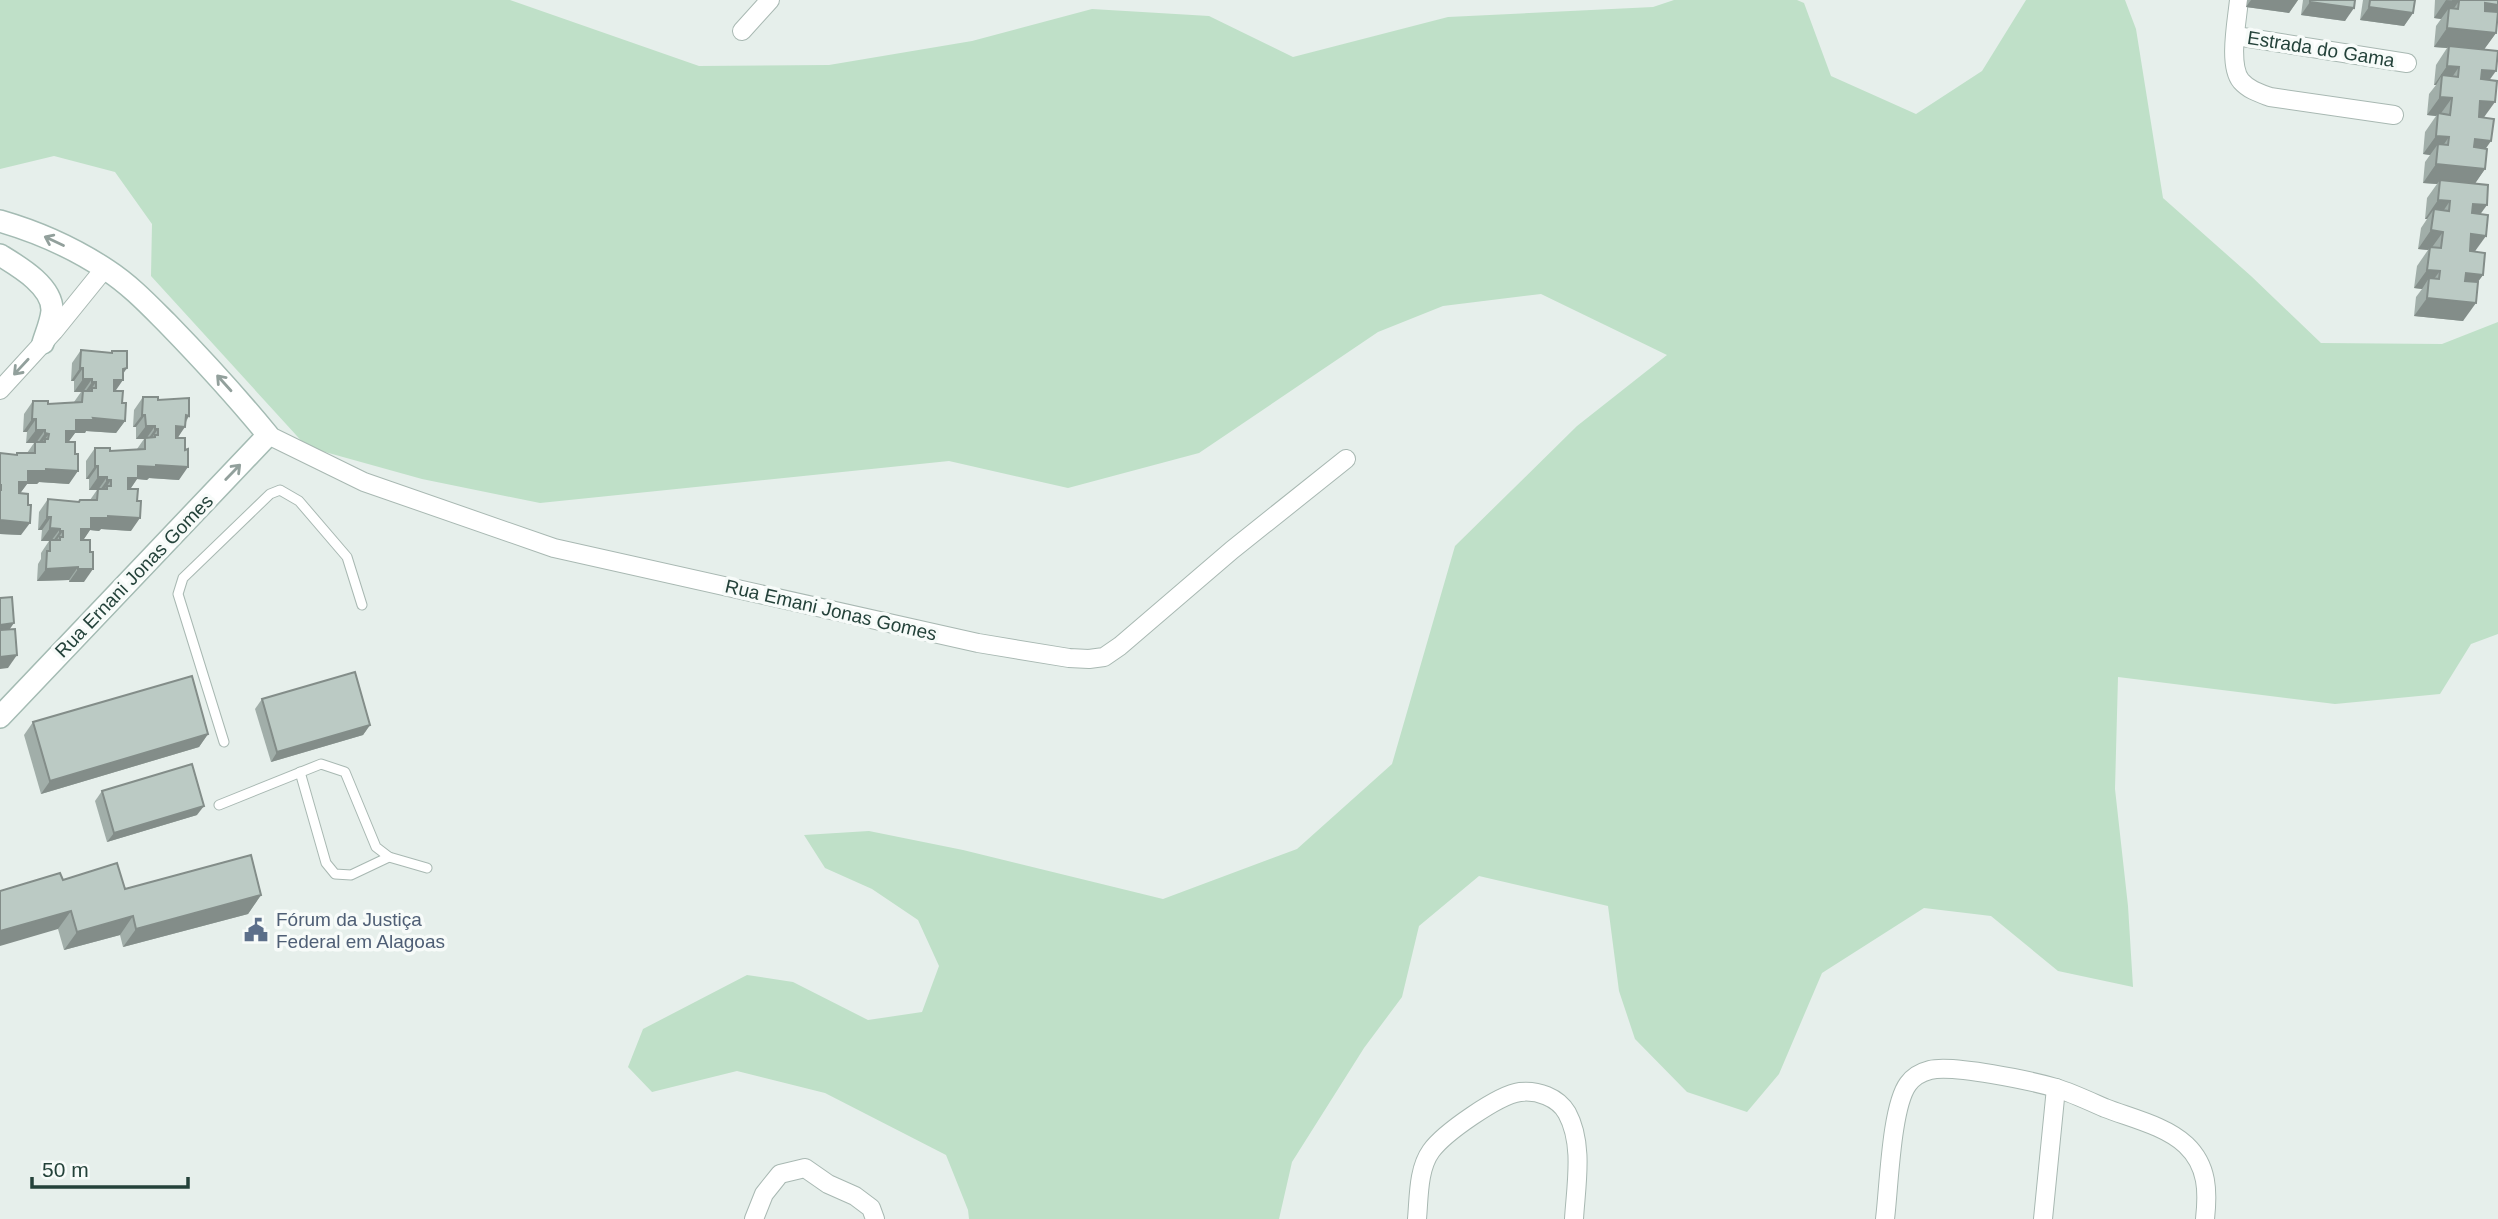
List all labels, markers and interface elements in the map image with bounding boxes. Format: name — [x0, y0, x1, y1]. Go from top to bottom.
street label: Estrada do Gama — [2246, 27, 2397, 71]
one-way arrow — [44, 234, 66, 247]
one-way arrow — [13, 358, 30, 375]
one-way arrow — [215, 375, 232, 392]
one-way arrow — [224, 464, 241, 481]
street label: Rua Ernani Jonas Gomes — [51, 490, 217, 662]
street label: Rua Emani Jonas Gomes — [723, 575, 939, 645]
place label: Fórum da Justiça Federal em Alagoas — [276, 909, 445, 952]
public building icon: Fórum da Justiça Federal em Alagoas — [242, 916, 270, 944]
scale bar — [32, 1146, 187, 1190]
text: 50 m — [42, 1158, 89, 1181]

